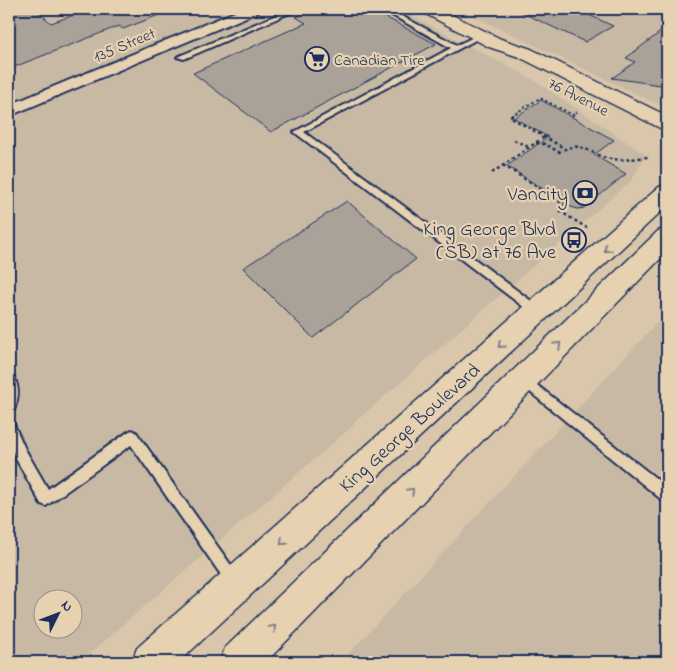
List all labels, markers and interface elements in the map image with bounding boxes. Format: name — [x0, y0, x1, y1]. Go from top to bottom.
street label: 135 Street — [90, 22, 160, 70]
supermarket icon: Canadian Tire — [304, 46, 330, 72]
place label: Canadian Tire — [334, 49, 425, 73]
street label: 76 Avenue — [543, 72, 613, 124]
bank icon: Vancity — [572, 180, 598, 206]
place label: Vancity — [507, 181, 568, 210]
place label: King George Blvd (SB) at 76 Ave — [423, 216, 556, 268]
bus stop icon: King George Blvd (SB) at 76 Ave — [561, 227, 587, 253]
one-way arrow — [604, 243, 613, 252]
one-way arrow — [498, 339, 507, 348]
one-way arrow — [552, 342, 561, 351]
street label: King George Boulevard — [333, 357, 489, 501]
one-way arrow — [405, 487, 414, 496]
one-way arrow — [279, 536, 288, 545]
north arrow — [32, 588, 82, 638]
text: N — [56, 596, 78, 617]
one-way arrow — [267, 625, 276, 634]

